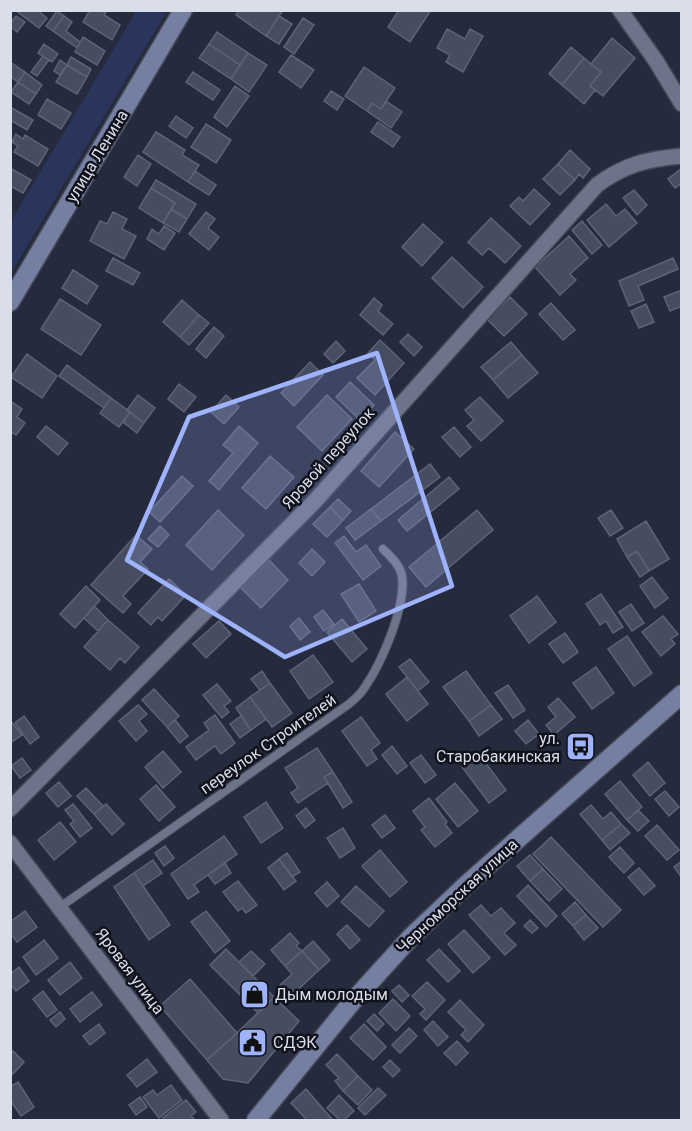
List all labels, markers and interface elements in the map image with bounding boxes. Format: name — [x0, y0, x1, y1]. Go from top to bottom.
street label: улица Ленина — [62, 106, 132, 206]
street label: Яровой переулок — [278, 403, 378, 512]
street label: переулок Строителей — [196, 690, 340, 798]
place label: ул. Старобакинская — [436, 729, 560, 766]
bus stop icon: ул. Старобакинская — [565, 731, 597, 763]
street label: Черноморская улица — [392, 835, 522, 957]
street label: Яровая улица — [91, 924, 169, 1018]
shop icon: Дым молодым — [238, 978, 270, 1010]
place label: Дым молодым — [275, 985, 388, 1004]
public building icon: СДЭК — [236, 1026, 268, 1058]
place label: СДЭК — [273, 1033, 317, 1052]

